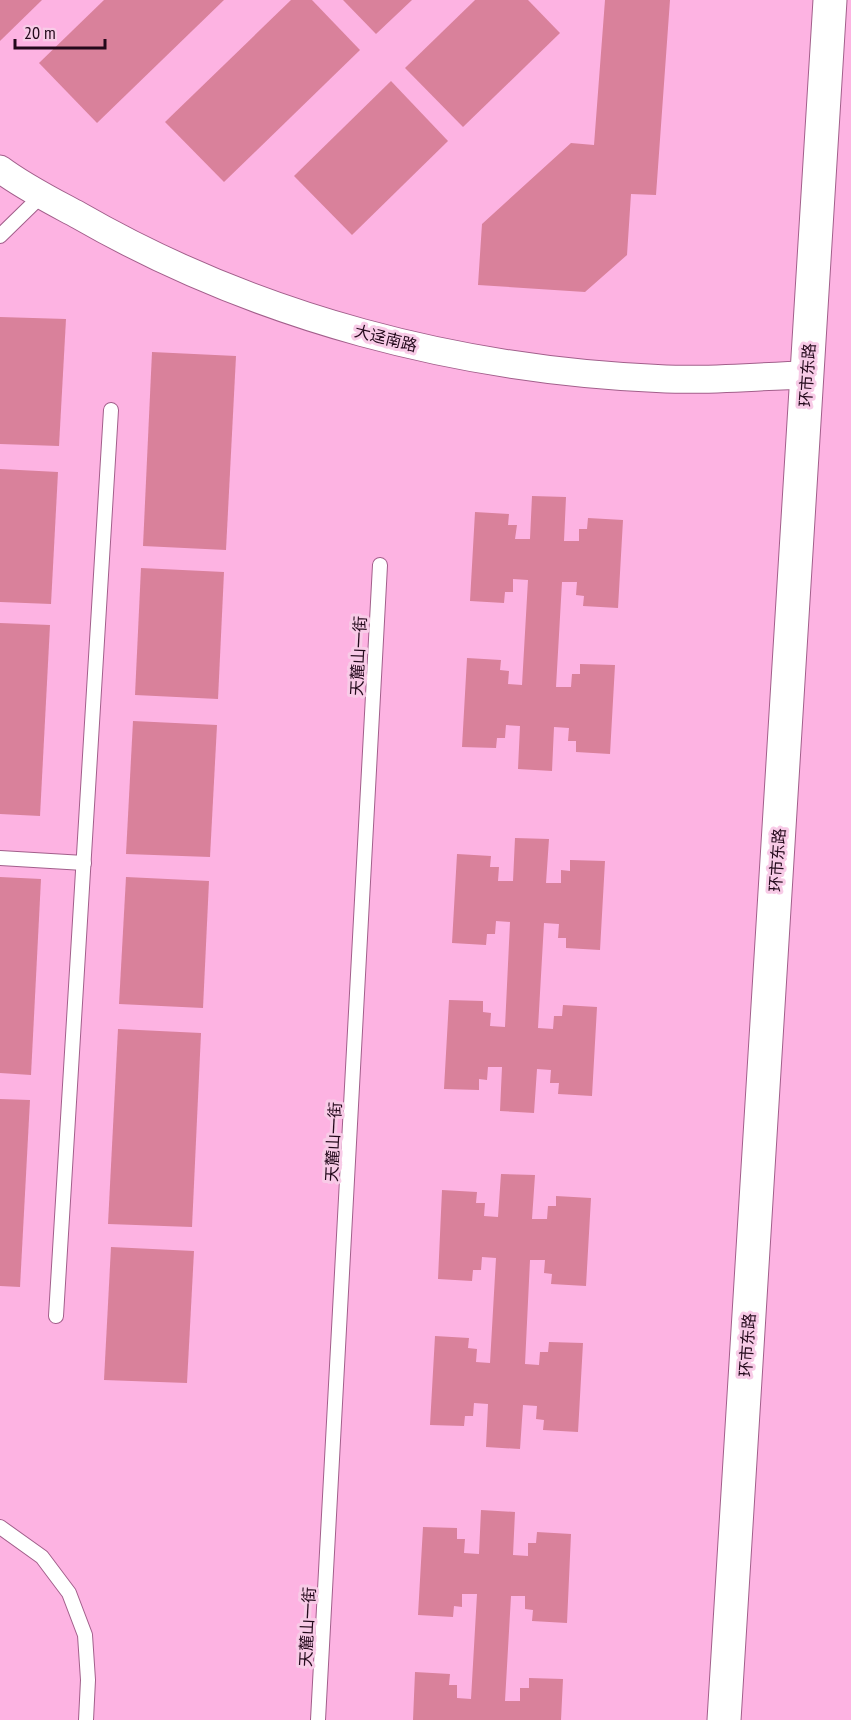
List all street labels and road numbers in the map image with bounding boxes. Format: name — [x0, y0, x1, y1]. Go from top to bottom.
street label: 大迳南路 — [353, 321, 419, 355]
street label: 环市东路 — [795, 342, 819, 408]
street label: 天麓山一街 — [346, 616, 370, 696]
street label: 环市东路 — [765, 827, 789, 893]
street label: 天麓山一街 — [321, 1102, 345, 1182]
street label: 环市东路 — [735, 1312, 759, 1378]
street label: 天麓山一街 — [295, 1587, 319, 1667]

